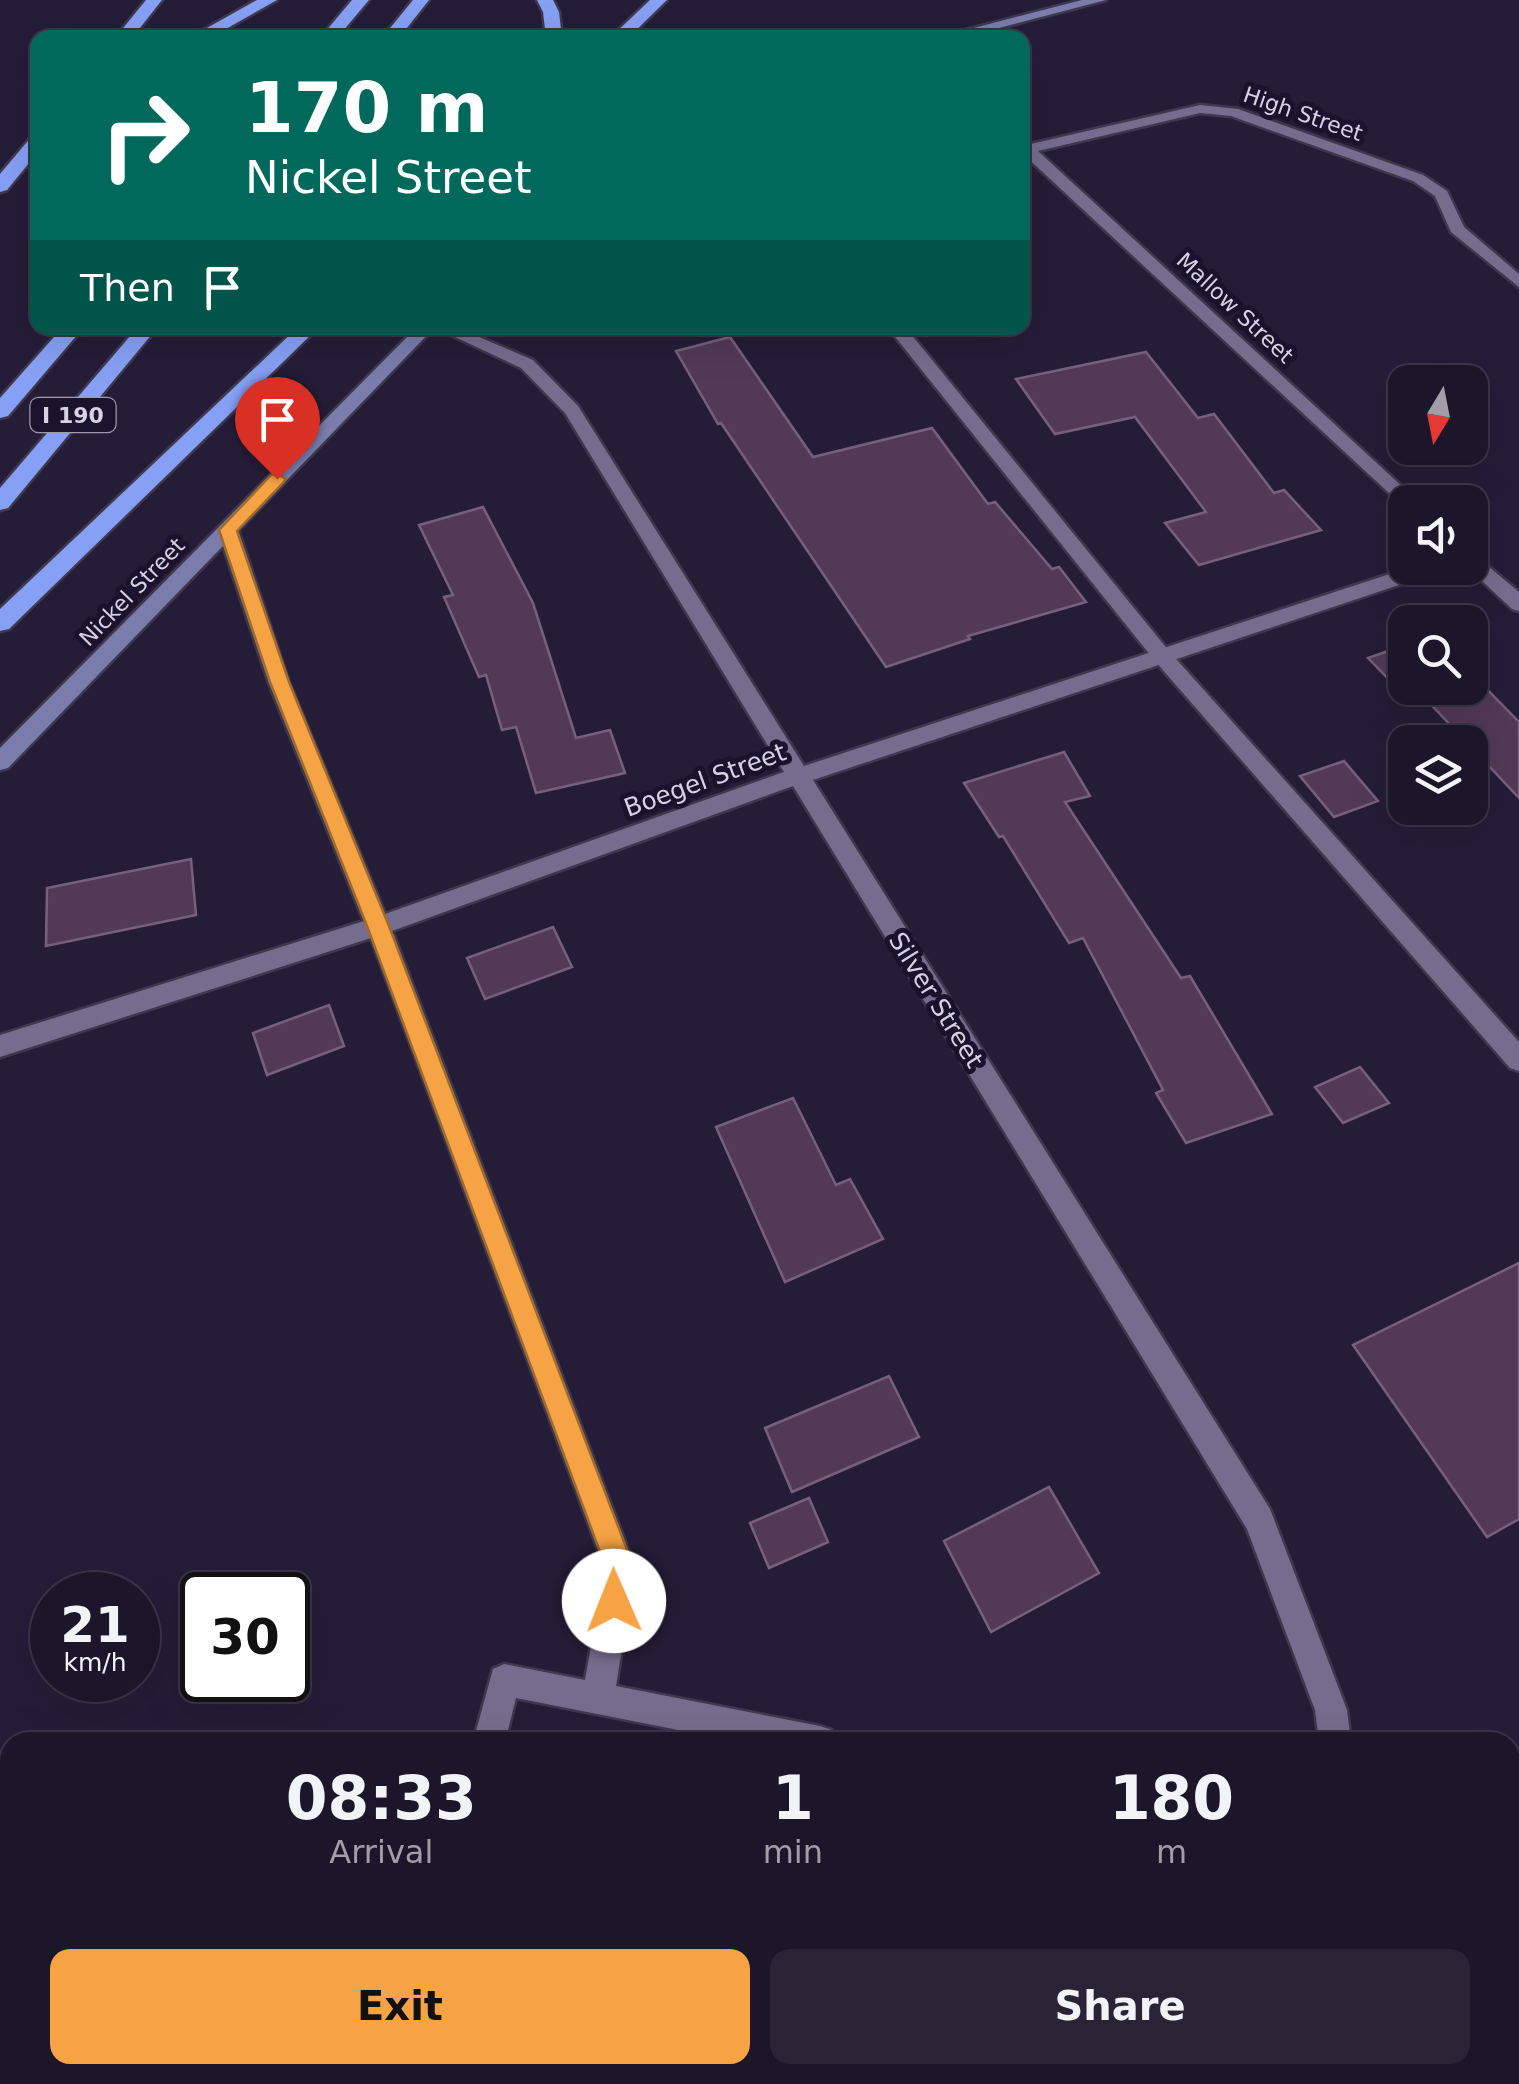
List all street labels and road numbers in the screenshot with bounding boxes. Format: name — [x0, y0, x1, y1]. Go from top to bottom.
street label: High Street — [1240, 82, 1366, 146]
street label: Mallow Street — [1172, 248, 1299, 369]
road number: I 190 — [30, 398, 116, 432]
street label: Nickel Street — [74, 533, 190, 651]
street label: Boegel Street — [620, 737, 790, 823]
street label: Silver Street — [883, 927, 989, 1073]

